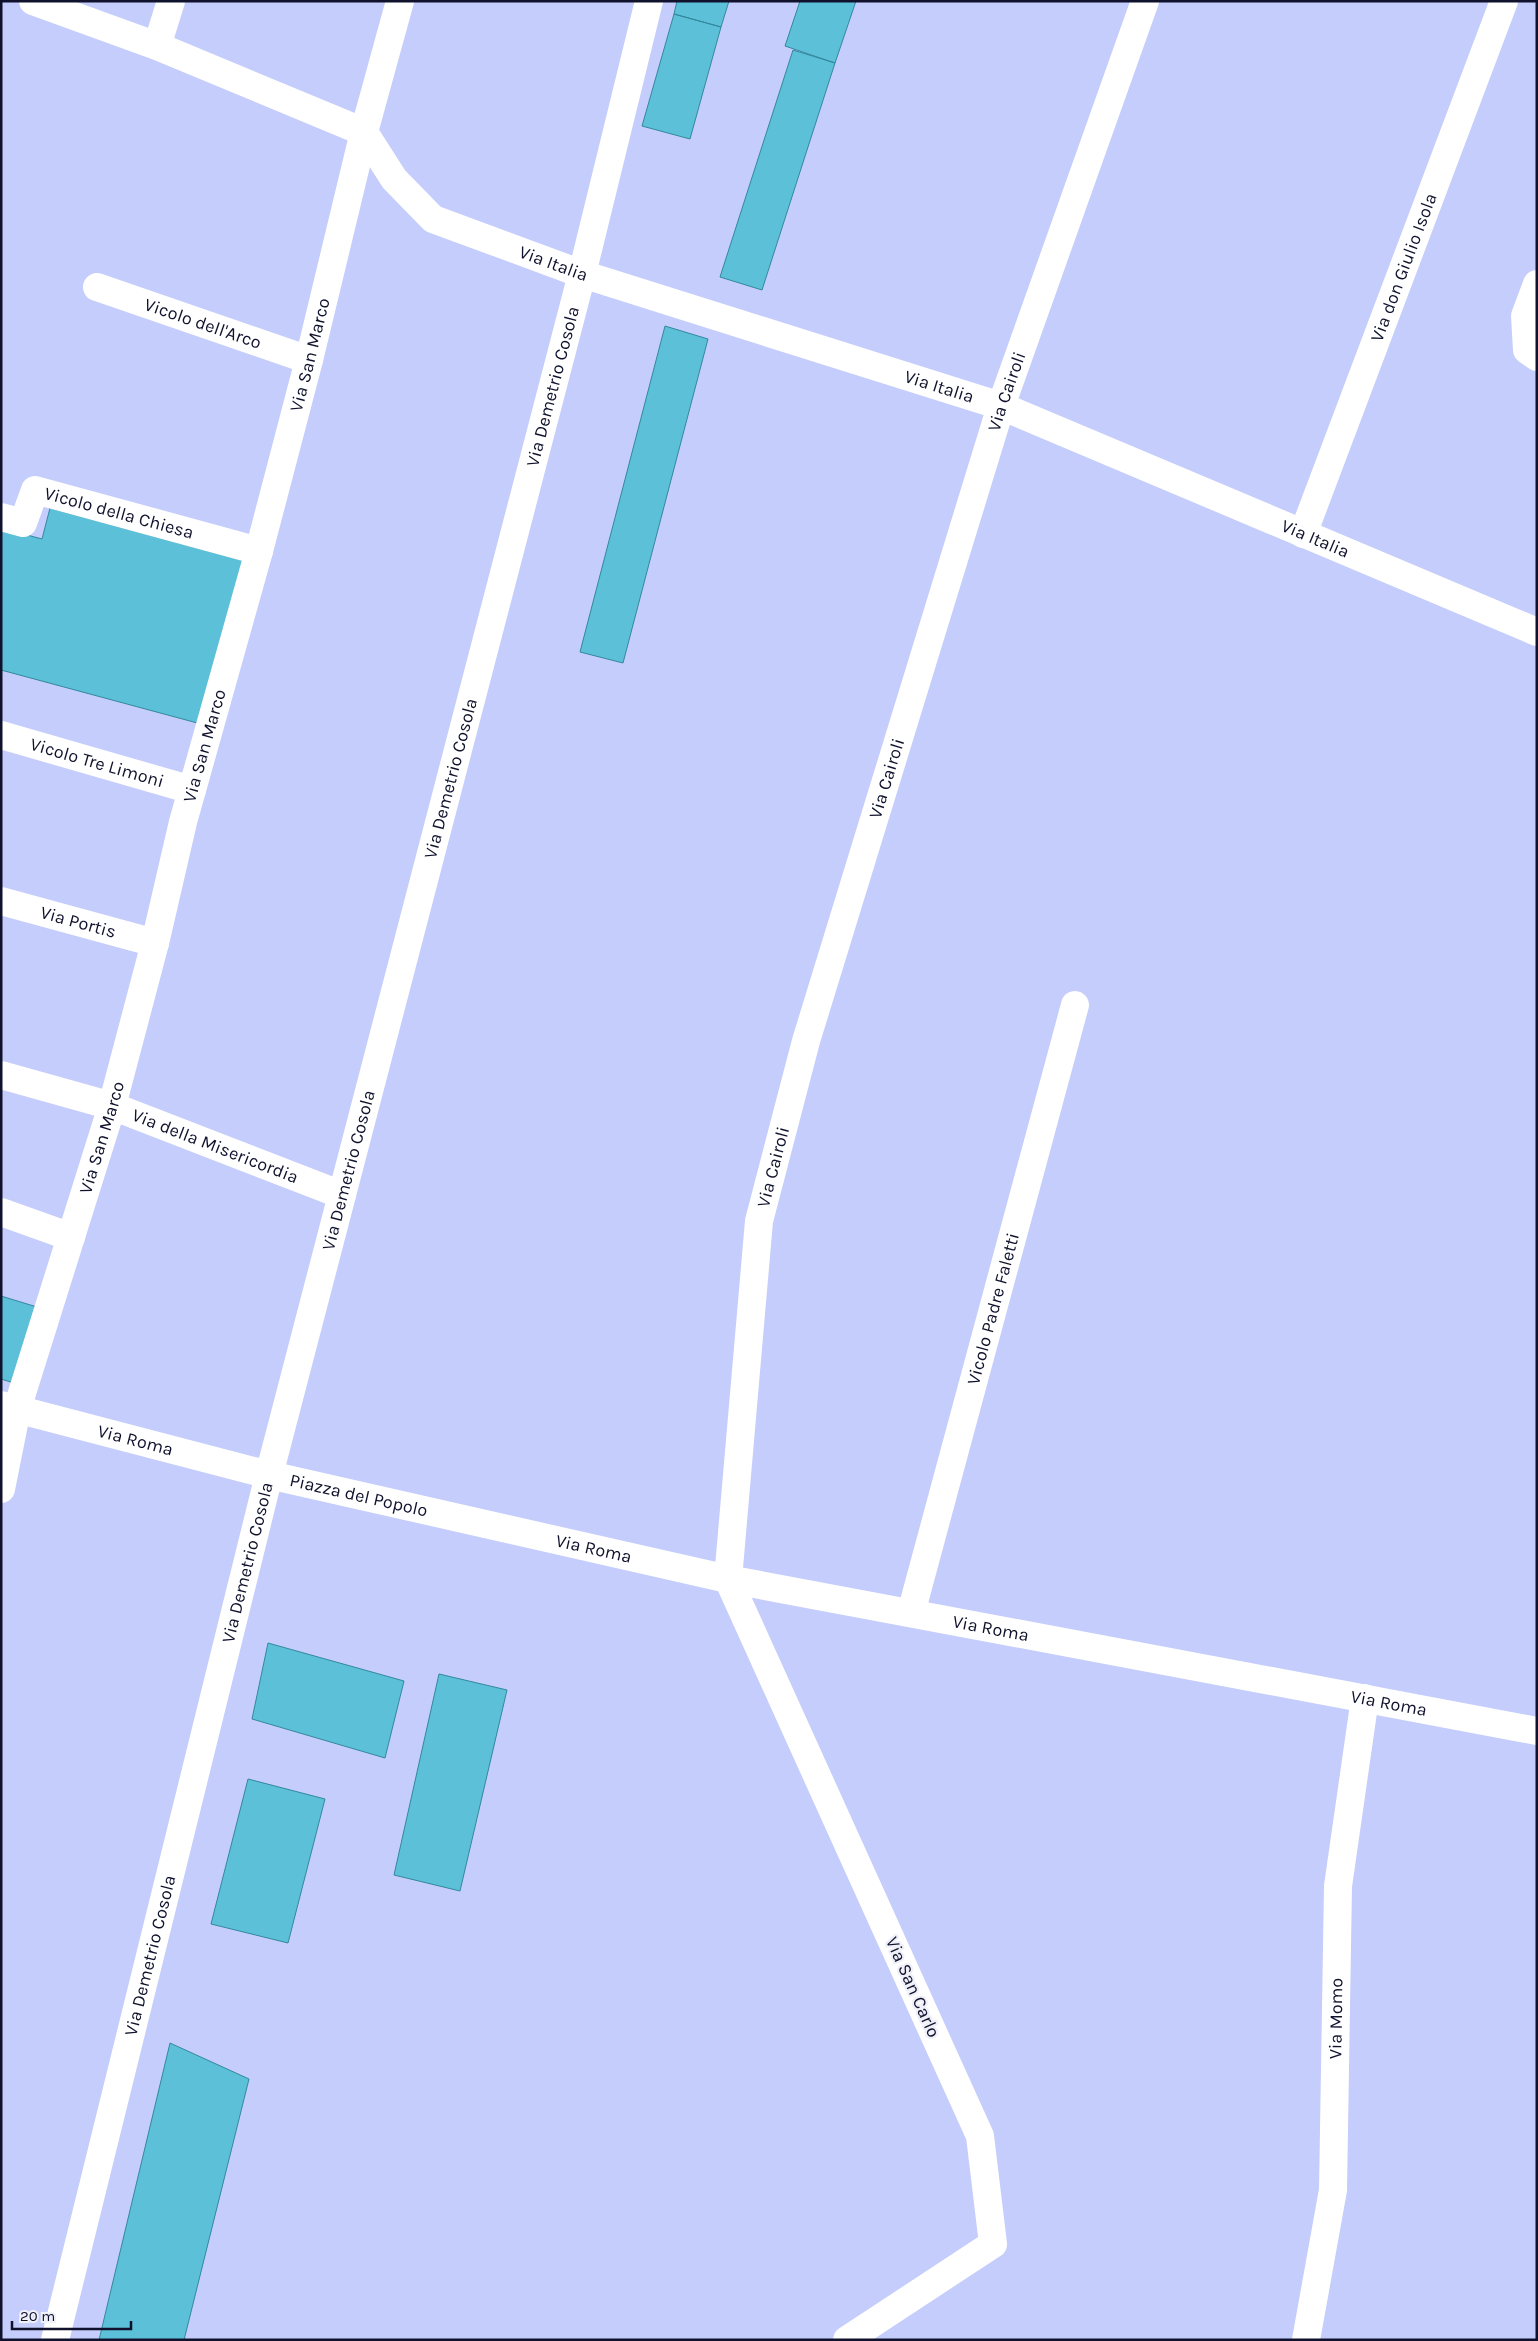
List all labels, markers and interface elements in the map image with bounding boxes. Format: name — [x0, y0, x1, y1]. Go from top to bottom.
street label: Via don Giulio Isola — [1366, 190, 1442, 345]
street label: Via Italia — [516, 241, 591, 286]
street label: Vicolo dell'Arco — [141, 293, 264, 354]
street label: Via San Marco — [285, 296, 335, 414]
street label: Via Demetrio Cosola — [521, 304, 584, 469]
street label: Via Cairoli — [983, 349, 1030, 434]
street label: Via Italia — [902, 365, 977, 408]
street label: Vicolo della Chiesa — [42, 482, 196, 544]
street label: Via Italia — [1278, 514, 1353, 563]
street label: Via San Marco — [178, 687, 231, 805]
street label: Via Demetrio Cosola — [419, 696, 482, 861]
street label: Vicolo Tre Limoni — [28, 733, 167, 792]
street label: Via Cairoli — [864, 736, 909, 821]
street label: Via Portis — [38, 901, 119, 943]
street label: Via San Marco — [74, 1079, 129, 1196]
street label: Via Demetrio Cosola — [317, 1088, 380, 1253]
street label: Via della Misericordia — [129, 1104, 302, 1188]
street label: Via Cairoli — [752, 1124, 794, 1210]
street label: Vicolo Padre Faletti — [962, 1230, 1024, 1387]
street label: Via Roma — [95, 1420, 176, 1461]
street label: Piazza del Popolo — [288, 1469, 430, 1522]
street label: Via Demetrio Cosola — [217, 1480, 278, 1645]
street label: Via Roma — [554, 1529, 634, 1568]
street label: Via Roma — [951, 1610, 1031, 1646]
street label: Via Roma — [1349, 1685, 1429, 1721]
street label: Via Demetrio Cosola — [120, 1873, 181, 2038]
street label: Via San Carlo — [881, 1933, 945, 2041]
street label: Via Momo — [1324, 1978, 1347, 2059]
scale bar — [12, 2298, 131, 2330]
text: 20 m — [20, 2307, 55, 2325]

